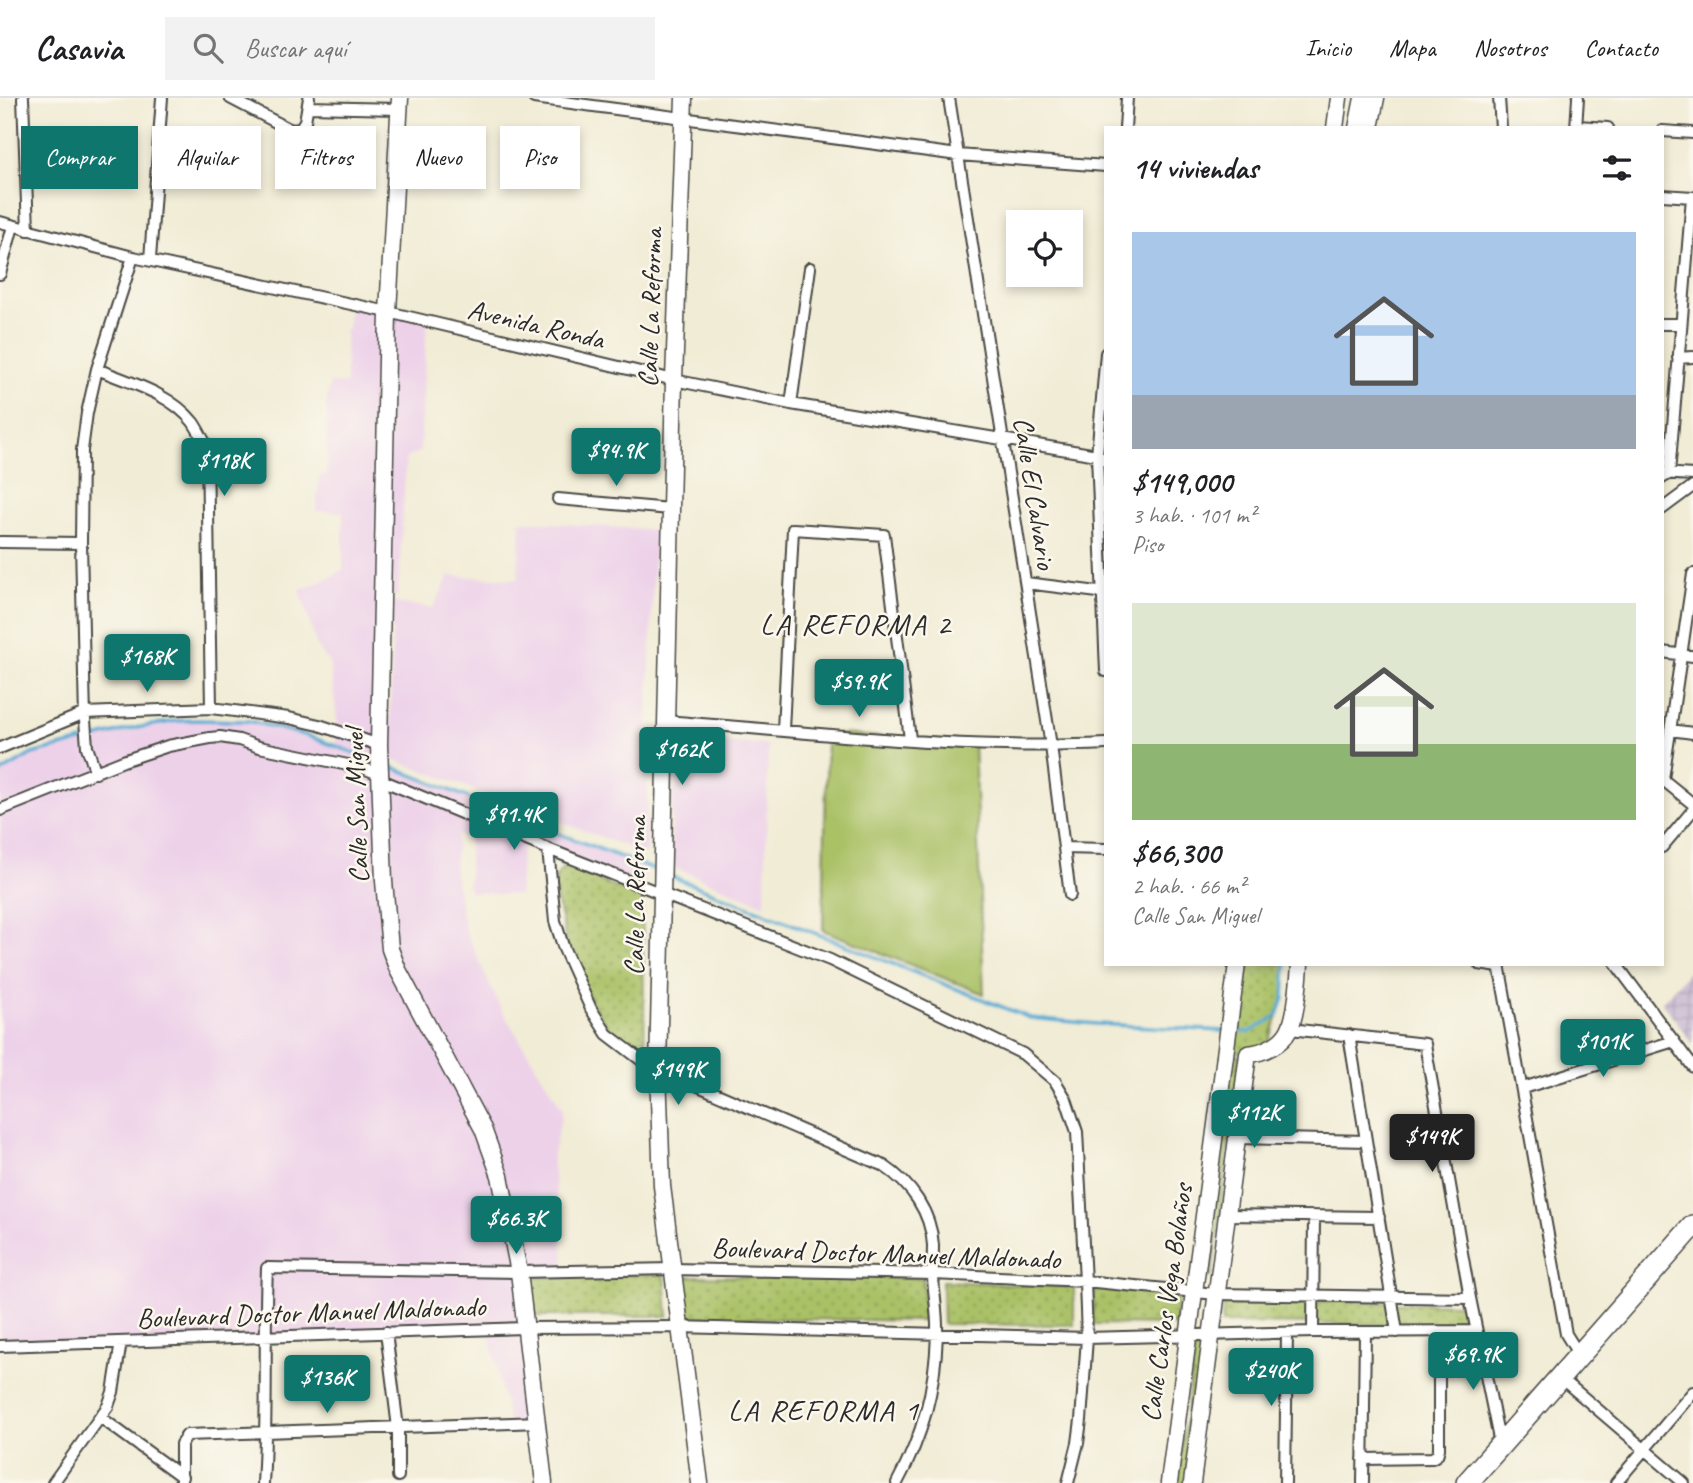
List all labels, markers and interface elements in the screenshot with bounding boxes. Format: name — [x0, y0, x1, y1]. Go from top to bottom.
search box — [165, 17, 655, 80]
text: Casavia — [35, 27, 123, 69]
icon: search — [189, 29, 227, 67]
text: Buscar aquí — [245, 32, 347, 65]
text: Inicio — [1305, 33, 1351, 63]
text: Mapa — [1389, 33, 1436, 63]
text: Nosotros — [1474, 33, 1546, 63]
text: Contacto — [1584, 33, 1658, 63]
chip: Comprar — [21, 126, 138, 189]
chip: Alquilar — [152, 126, 261, 189]
chip: Filtros — [275, 126, 376, 189]
chip: Nuevo — [390, 126, 486, 189]
chip: Piso — [500, 126, 580, 189]
text: 14 viviendas — [1132, 149, 1258, 187]
icon: filters — [1598, 149, 1636, 187]
map controls — [1006, 210, 1083, 287]
button: locate — [1006, 210, 1083, 287]
street label: Calle La Reforma — [630, 225, 670, 388]
icon: home — [1321, 278, 1447, 404]
street label: Avenida Ronda — [464, 291, 609, 357]
street label: Calle El Calvario — [1006, 415, 1065, 574]
pin: $94.9K — [559, 428, 673, 488]
text: $94.9K — [587, 436, 645, 465]
pin: $118K — [175, 438, 273, 498]
text: $118K — [197, 446, 251, 475]
text: $149,000 — [1132, 463, 1232, 501]
text: 3 hab. · 101 m² — [1132, 501, 1256, 530]
text: Piso — [1132, 530, 1163, 559]
district label: LA REFORMA 2 — [760, 605, 953, 643]
pin: $168K — [98, 634, 196, 694]
text: $168K — [120, 642, 174, 671]
icon: home — [1321, 649, 1447, 775]
pin: $59.9K — [802, 660, 916, 719]
text: $59.9K — [831, 667, 887, 696]
street label: Calle San Miguel — [336, 723, 376, 884]
pin: $162K — [633, 728, 731, 787]
text: $162K — [655, 735, 709, 764]
pin: $91.4K — [457, 792, 571, 852]
text: $91.4K — [485, 800, 543, 829]
street label: Calle La Reforma — [616, 814, 654, 976]
text: $66,300 — [1132, 834, 1220, 872]
text: 2 hab. · 66 m² — [1132, 872, 1245, 901]
text: Calle San Miguel — [1132, 901, 1259, 930]
pin: $101K — [1554, 1020, 1652, 1079]
text: $101K — [1576, 1027, 1630, 1056]
pin: $149K — [629, 1048, 727, 1107]
text: $149K — [652, 1055, 704, 1084]
pin: $112K — [1205, 1090, 1303, 1150]
text: $112K — [1227, 1098, 1281, 1127]
pin: $149K — [1383, 1114, 1481, 1174]
text: $149K — [1406, 1122, 1458, 1151]
street label: Calle Carlos Vega Bolaños — [1132, 1180, 1200, 1424]
pin: $66.3K — [459, 1196, 573, 1256]
text: $66.3K — [487, 1204, 545, 1233]
street label: Boulevard Doctor Manuel Maldonado — [711, 1229, 1063, 1277]
street label: Boulevard Doctor Manuel Maldonado — [136, 1288, 488, 1336]
pin: $69.9K — [1416, 1332, 1530, 1392]
text: $69.9K — [1444, 1340, 1502, 1369]
pin: $240K — [1222, 1348, 1320, 1408]
pin: $136K — [278, 1356, 376, 1415]
text: $240K — [1244, 1356, 1298, 1385]
text: $136K — [300, 1363, 354, 1392]
district label: LA REFORMA 1 — [728, 1391, 920, 1429]

